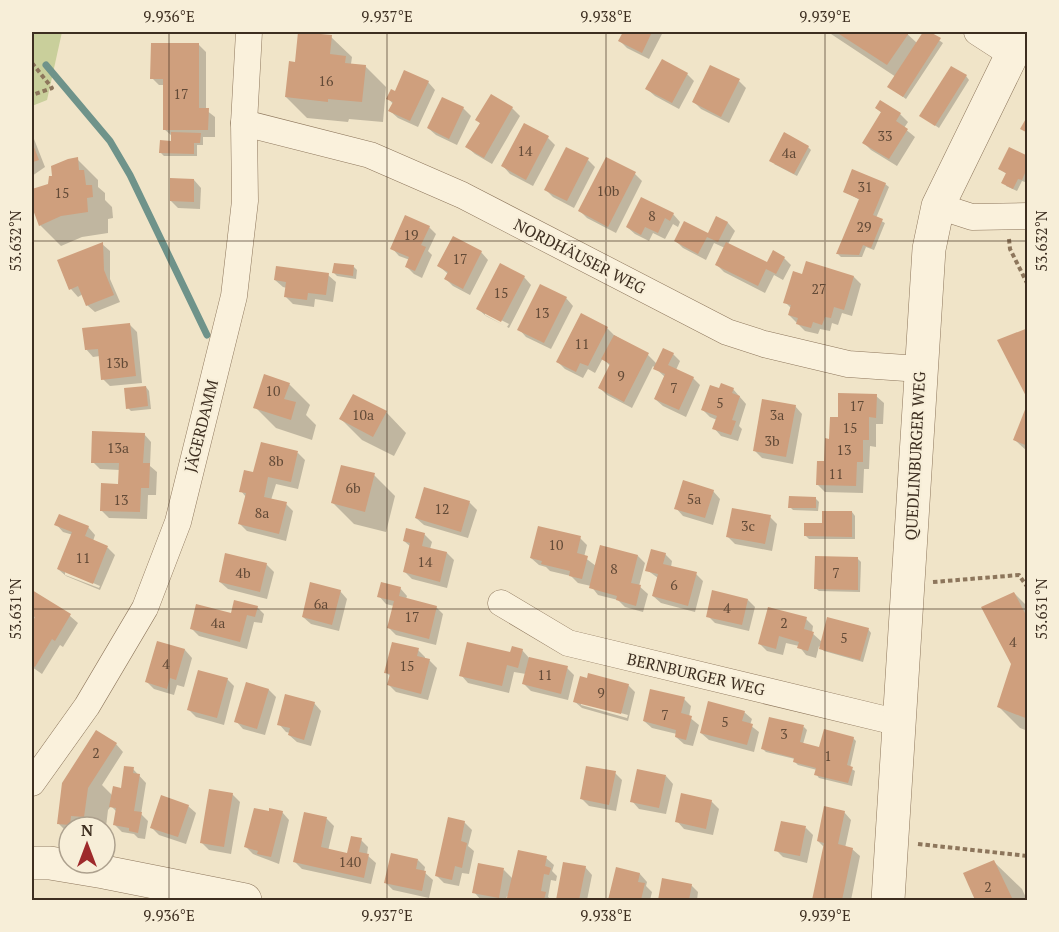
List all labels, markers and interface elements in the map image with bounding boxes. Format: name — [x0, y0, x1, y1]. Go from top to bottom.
text: 9.936°E — [143, 6, 195, 26]
text: 9.937°E — [361, 6, 413, 26]
text: 9.938°E — [580, 6, 632, 26]
text: 9.939°E — [799, 6, 851, 26]
house number: 16 — [319, 71, 334, 90]
house number: 17 — [174, 84, 188, 103]
house number: 33 — [878, 126, 892, 145]
house number: 14 — [518, 141, 533, 160]
house number: 4a — [782, 143, 796, 162]
house number: 31 — [858, 177, 872, 196]
house number: 10b — [597, 181, 620, 200]
house number: 15 — [55, 183, 69, 202]
house number: 8 — [648, 206, 656, 225]
text: 53.632°N — [5, 210, 25, 272]
text: 53.632°N — [1031, 210, 1051, 272]
street label: NORDHÄUSER WEG — [510, 213, 650, 299]
house number: 29 — [857, 217, 871, 236]
house number: 19 — [404, 225, 418, 244]
house number: 17 — [453, 249, 467, 268]
house number: 27 — [812, 279, 826, 298]
house number: 15 — [494, 283, 508, 302]
house number: 13 — [535, 303, 549, 322]
house number: 11 — [575, 334, 589, 353]
house number: 13b — [106, 353, 129, 372]
house number: 9 — [617, 366, 625, 385]
street label: QUEDLINBURGER WEG — [900, 371, 930, 541]
street label: JÄGERDAMM — [179, 377, 223, 475]
house number: 7 — [670, 378, 678, 397]
house number: 10 — [266, 381, 280, 400]
house number: 5 — [716, 393, 724, 412]
house number: 17 — [850, 396, 864, 415]
house number: 10a — [352, 405, 374, 424]
house number: 3a — [770, 405, 784, 424]
house number: 15 — [843, 418, 857, 437]
house number: 3b — [764, 431, 780, 450]
house number: 13a — [107, 438, 129, 457]
house number: 13 — [837, 440, 851, 459]
house number: 8b — [268, 451, 284, 470]
house number: 11 — [829, 464, 843, 483]
house number: 6b — [345, 478, 361, 497]
house number: 5a — [687, 489, 701, 508]
house number: 13 — [114, 490, 128, 509]
house number: 12 — [435, 499, 449, 518]
house number: 8a — [255, 503, 269, 522]
house number: 3c — [741, 516, 755, 535]
house number: 10 — [549, 535, 563, 554]
house number: 11 — [76, 548, 90, 567]
house number: 14 — [418, 552, 433, 571]
house number: 8 — [610, 559, 618, 578]
house number: 4b — [235, 563, 251, 582]
house number: 7 — [832, 563, 840, 582]
house number: 6 — [670, 575, 678, 594]
text: 53.631°N — [5, 578, 25, 640]
text: 53.631°N — [1031, 578, 1051, 640]
house number: 6a — [314, 594, 328, 613]
house number: 4 — [723, 598, 731, 617]
house number: 17 — [405, 607, 419, 626]
house number: 4a — [211, 613, 225, 632]
house number: 2 — [780, 613, 788, 632]
house number: 5 — [840, 628, 848, 647]
house number: 4 — [1009, 632, 1017, 651]
street label: BERNBURGER WEG — [625, 647, 767, 701]
house number: 4 — [162, 654, 170, 673]
house number: 15 — [400, 656, 414, 675]
house number: 11 — [538, 665, 552, 684]
house number: 9 — [597, 683, 605, 702]
house number: 7 — [661, 705, 669, 724]
house number: 5 — [721, 712, 729, 731]
house number: 3 — [780, 724, 788, 743]
house number: 2 — [92, 743, 100, 762]
house number: 1 — [824, 746, 832, 765]
north arrow — [57, 815, 117, 875]
text: N — [81, 819, 93, 841]
house number: 140 — [339, 852, 361, 871]
house number: 2 — [984, 877, 992, 896]
text: 9.936°E — [143, 905, 195, 925]
text: 9.937°E — [361, 905, 413, 925]
text: 9.938°E — [580, 905, 632, 925]
text: 9.939°E — [799, 905, 851, 925]

